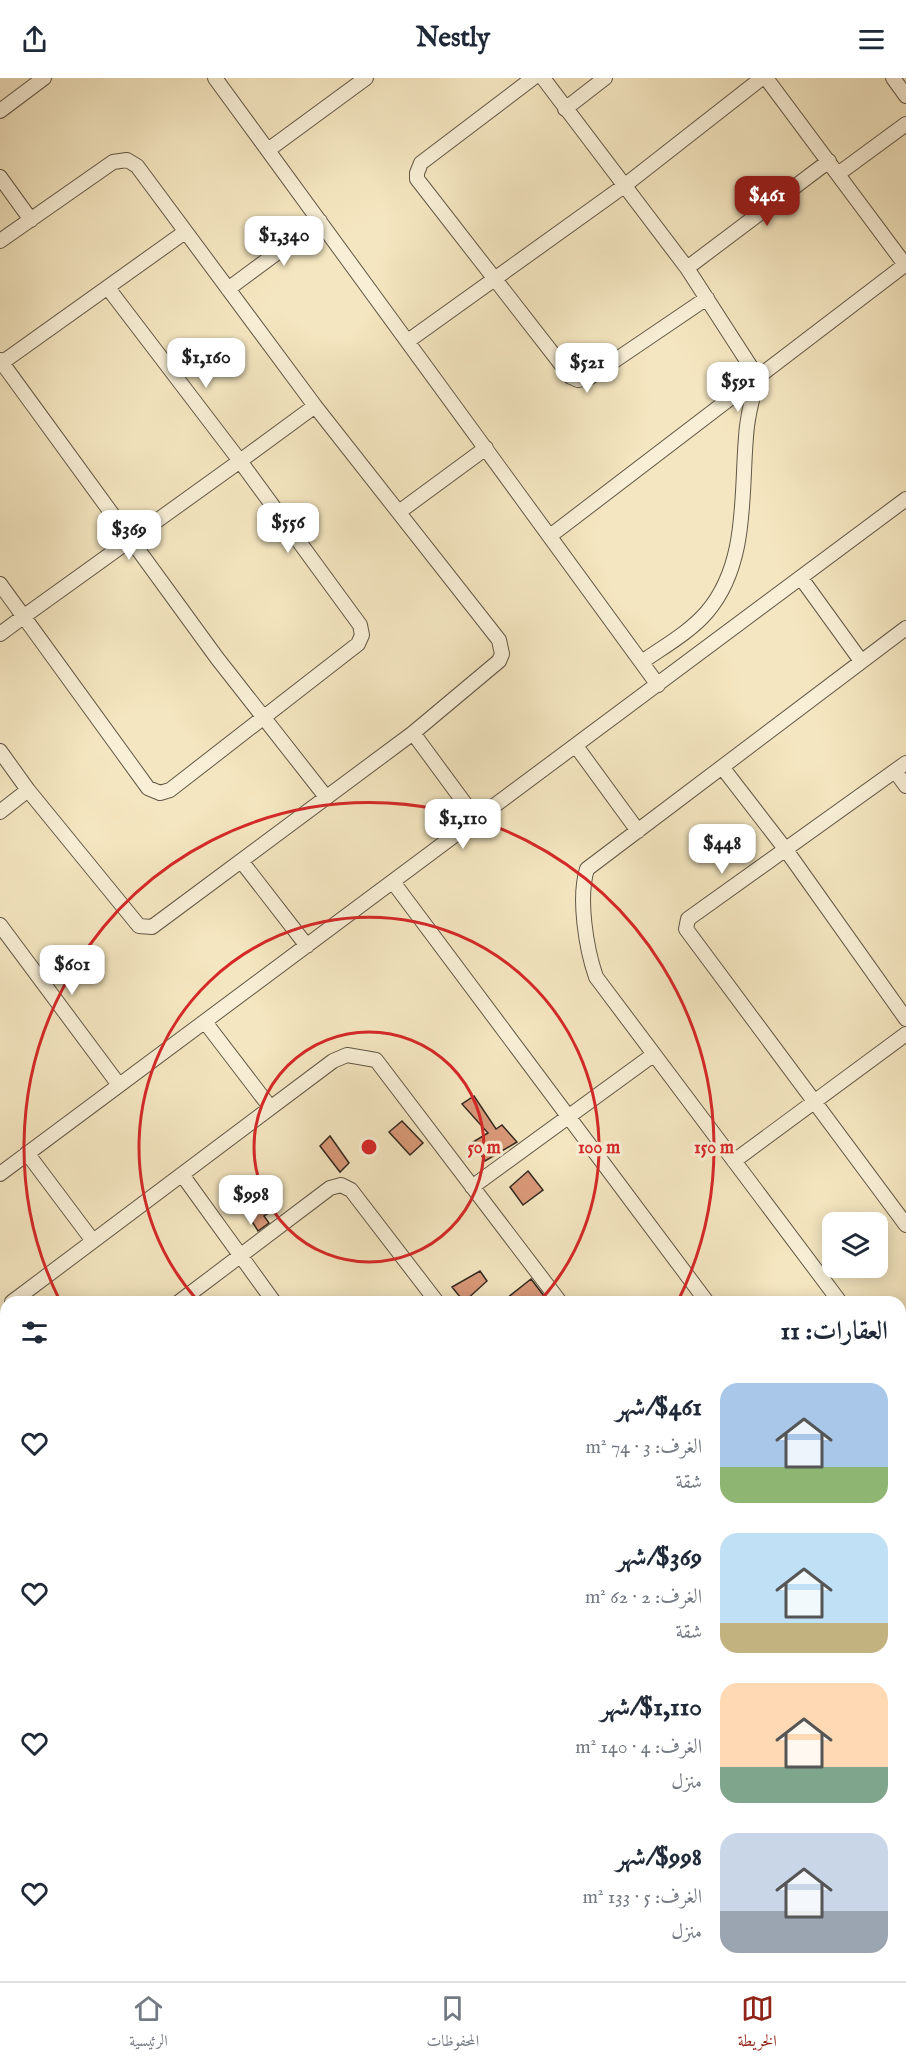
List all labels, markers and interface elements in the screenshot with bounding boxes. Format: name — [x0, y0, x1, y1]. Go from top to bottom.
text: Nestly — [416, 22, 490, 56]
icon: share — [18, 23, 51, 56]
icon: menu — [855, 23, 888, 56]
pin: $461 — [731, 176, 803, 227]
text: $461 — [749, 183, 785, 208]
pin: $1,340 — [235, 216, 333, 267]
text: $1,340 — [259, 223, 309, 248]
pin: $1,160 — [157, 338, 255, 389]
pin: $521 — [551, 343, 623, 394]
text: $1,160 — [181, 345, 231, 370]
text: $521 — [569, 350, 605, 375]
pin: $591 — [702, 362, 774, 413]
text: $591 — [721, 369, 755, 394]
pin: $556 — [252, 503, 324, 554]
pin: $369 — [93, 510, 165, 561]
text: $556 — [271, 510, 305, 535]
text: $369 — [111, 517, 147, 542]
pin: $1,110 — [414, 799, 512, 850]
text: $1,110 — [439, 806, 487, 831]
pin: $448 — [686, 824, 758, 875]
text: $448 — [703, 831, 741, 856]
pin: $601 — [36, 945, 108, 996]
text: $601 — [54, 952, 90, 977]
centre of rings — [359, 1137, 379, 1157]
text: 50 m — [467, 1137, 501, 1160]
text: 100 m — [578, 1137, 620, 1160]
text: 150 m — [694, 1137, 734, 1160]
pin: $998 — [215, 1175, 287, 1226]
text: $998 — [233, 1182, 269, 1207]
map controls — [822, 1212, 888, 1278]
button: layers — [822, 1212, 888, 1278]
text: العقارات: 11 — [781, 1315, 888, 1348]
icon: filters — [18, 1316, 51, 1349]
text: $461/شهر — [616, 1391, 702, 1424]
icon: home — [768, 1407, 840, 1479]
icon: heart — [18, 1427, 51, 1460]
text: الغرف: 3 · 74 m² — [586, 1435, 702, 1460]
text: شقة — [676, 1470, 702, 1495]
text: $369/شهر — [617, 1541, 702, 1574]
icon: home — [768, 1557, 840, 1629]
icon: heart — [18, 1577, 51, 1610]
text: الغرف: 2 · 62 m² — [585, 1585, 702, 1610]
text: شقة — [676, 1620, 702, 1645]
text: $1,110/شهر — [600, 1691, 702, 1724]
icon: home — [768, 1707, 840, 1779]
icon: heart — [18, 1727, 51, 1760]
text: الغرف: 4 · 140 m² — [575, 1735, 702, 1760]
text: منزل — [671, 1770, 702, 1795]
text: $998/شهر — [616, 1841, 702, 1874]
icon: home — [768, 1857, 840, 1929]
icon: heart — [18, 1877, 51, 1910]
text: الغرف: 5 · 133 m² — [582, 1885, 702, 1910]
text: منزل — [671, 1920, 702, 1945]
tab: الرئيسية — [129, 1992, 168, 2056]
tab: المحفوظات — [426, 1992, 479, 2056]
tab: الخريطة — [738, 1992, 777, 2056]

